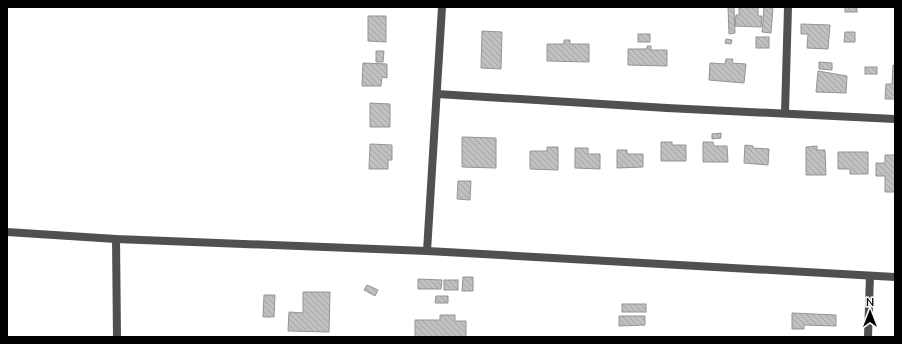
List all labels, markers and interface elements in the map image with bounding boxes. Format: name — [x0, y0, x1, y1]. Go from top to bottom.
north arrow — [850, 292, 890, 332]
text: N — [866, 295, 874, 310]

